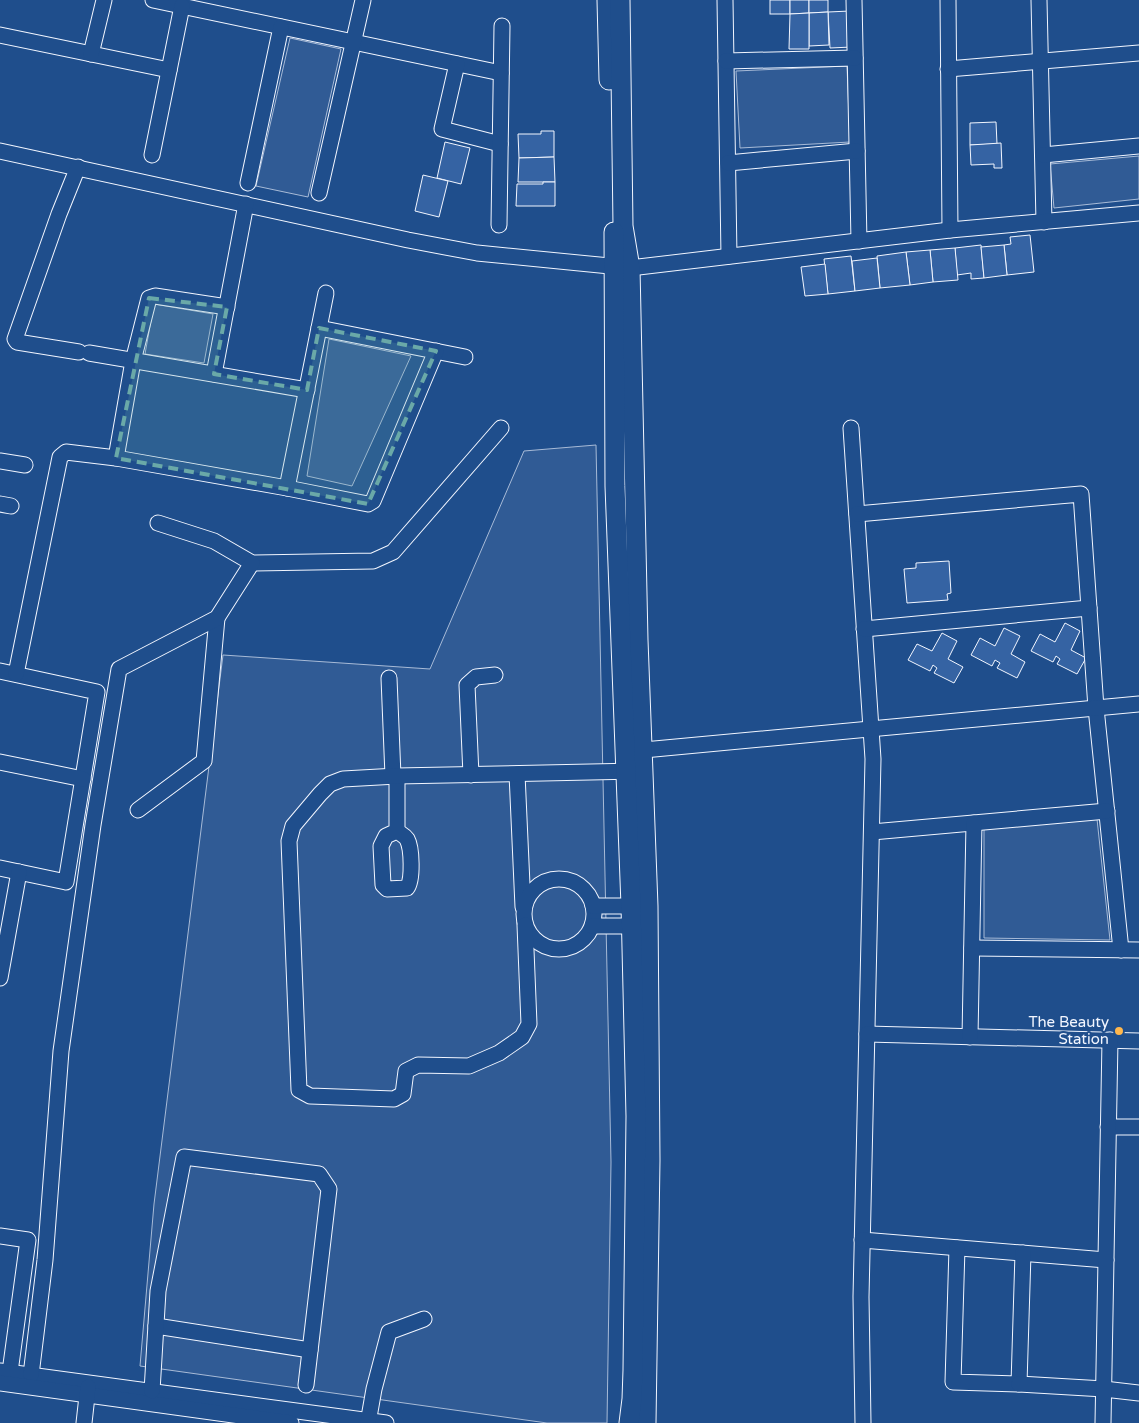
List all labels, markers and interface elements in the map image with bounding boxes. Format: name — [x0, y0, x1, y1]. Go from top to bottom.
place label: The Beauty Station — [1028, 1013, 1109, 1048]
marker: The Beauty Station — [1113, 1025, 1125, 1037]

